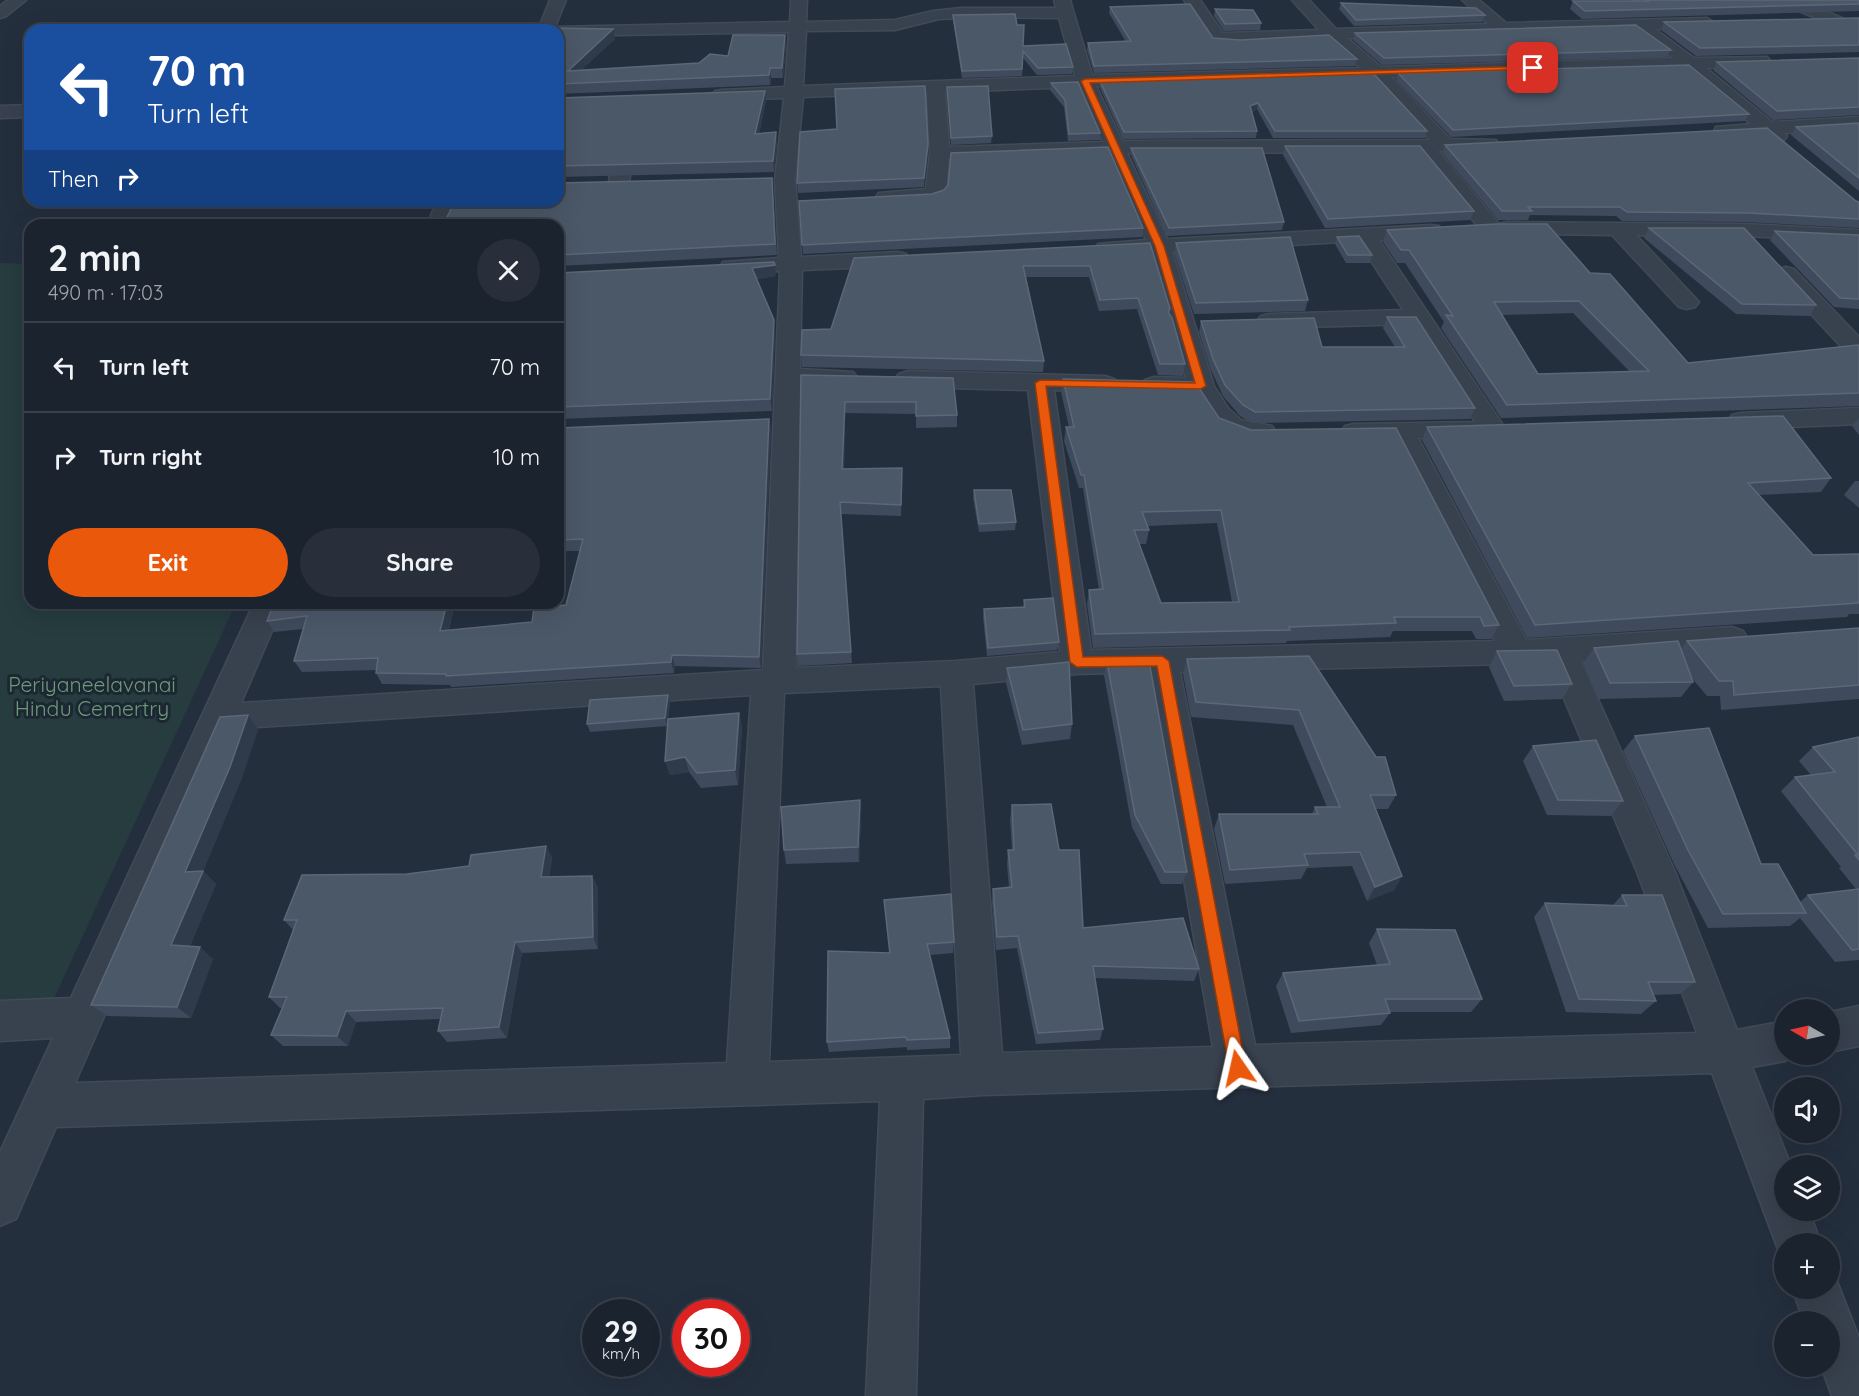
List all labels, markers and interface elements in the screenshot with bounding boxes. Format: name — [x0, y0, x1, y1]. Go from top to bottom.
pin — [1507, 42, 1558, 93]
text: 70 m — [147, 44, 246, 97]
icon: left — [48, 48, 126, 126]
icon: arrive — [1516, 51, 1549, 84]
text: Turn left — [147, 96, 249, 130]
icon: right — [111, 162, 144, 195]
text: Then — [48, 165, 99, 193]
text: 2 min — [48, 235, 142, 280]
button: close — [477, 239, 540, 302]
text: 490 m · 17:03 — [48, 280, 164, 305]
icon: left — [48, 351, 81, 384]
text: Turn left — [99, 353, 189, 381]
text: 70 m — [490, 353, 540, 381]
icon: right — [48, 441, 81, 474]
text: Turn right — [99, 443, 203, 471]
text: 10 m — [493, 443, 540, 471]
button: Exit — [48, 528, 288, 597]
button: Share — [300, 528, 540, 597]
park label: Periyaneelavanai Hindu Cemertry — [8, 671, 176, 721]
north arrow — [1774, 999, 1840, 1065]
map controls — [1774, 999, 1840, 1377]
position arrow — [1206, 1036, 1270, 1100]
button: sound — [1774, 1077, 1840, 1143]
button: layers — [1774, 1155, 1840, 1221]
button: + — [1774, 1233, 1840, 1299]
speed limit sign: 30 — [672, 1299, 750, 1377]
button: − — [1774, 1311, 1840, 1377]
text: 29 — [604, 1312, 638, 1350]
text: km/h — [602, 1344, 640, 1363]

